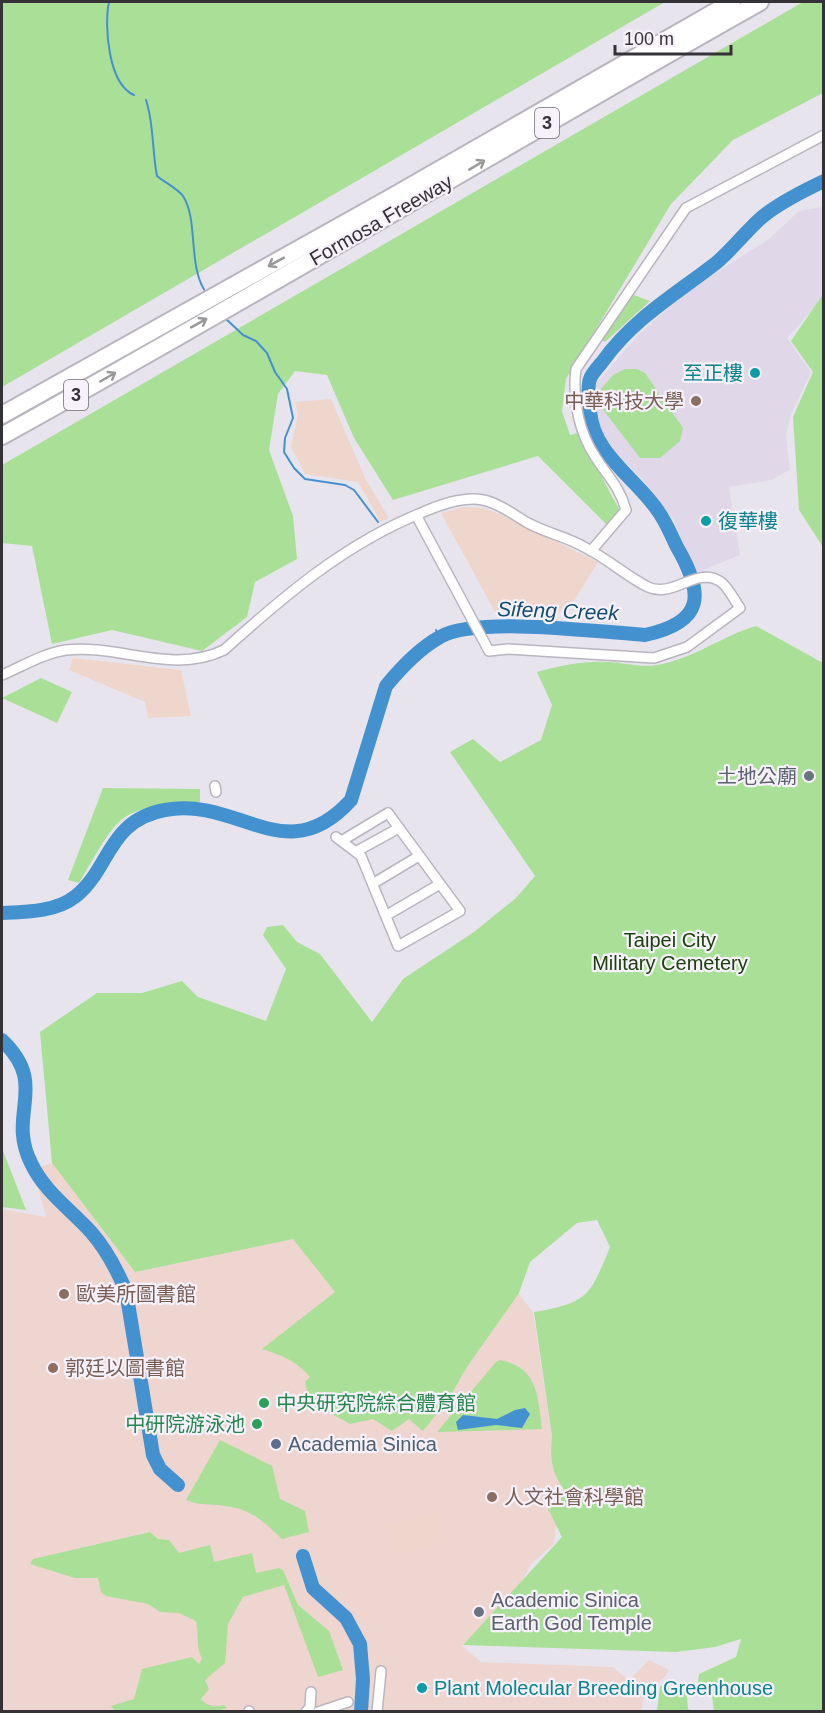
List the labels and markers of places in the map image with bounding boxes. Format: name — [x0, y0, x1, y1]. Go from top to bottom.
place label: 至正樓 — [683, 362, 743, 384]
marker: 至正樓 — [748, 366, 762, 380]
place label: 中華科技大學 — [564, 390, 684, 412]
marker: 中華科技大學 — [689, 394, 703, 408]
place label: 復華樓 — [718, 510, 778, 532]
marker: 復華樓 — [699, 514, 713, 528]
place label: 土地公廟 — [717, 765, 797, 787]
marker: 土地公廟 — [802, 769, 816, 783]
place label: 歐美所圖書館 — [76, 1283, 196, 1305]
marker: 歐美所圖書館 — [57, 1287, 71, 1301]
place label: 郭廷以圖書館 — [65, 1357, 185, 1379]
marker: 郭廷以圖書館 — [46, 1361, 60, 1375]
place label: 中央研究院綜合體育館 — [276, 1392, 476, 1414]
marker: 中央研究院綜合體育館 — [257, 1396, 271, 1410]
place label: 中研院游泳池 — [125, 1413, 245, 1435]
marker: 中研院游泳池 — [250, 1417, 264, 1431]
place label: Academia Sinica — [288, 1433, 438, 1455]
marker: Academia Sinica — [269, 1437, 283, 1451]
place label: 人文社會科學館 — [504, 1486, 644, 1508]
marker: 人文社會科學館 — [485, 1490, 499, 1504]
place label: Academic Sinica Earth God Temple — [491, 1589, 652, 1634]
marker: Academic Sinica Earth God Temple — [472, 1605, 486, 1619]
place label: Plant Molecular Breeding Greenhouse — [434, 1677, 773, 1699]
marker: Plant Molecular Breeding Greenhouse — [415, 1681, 429, 1695]

